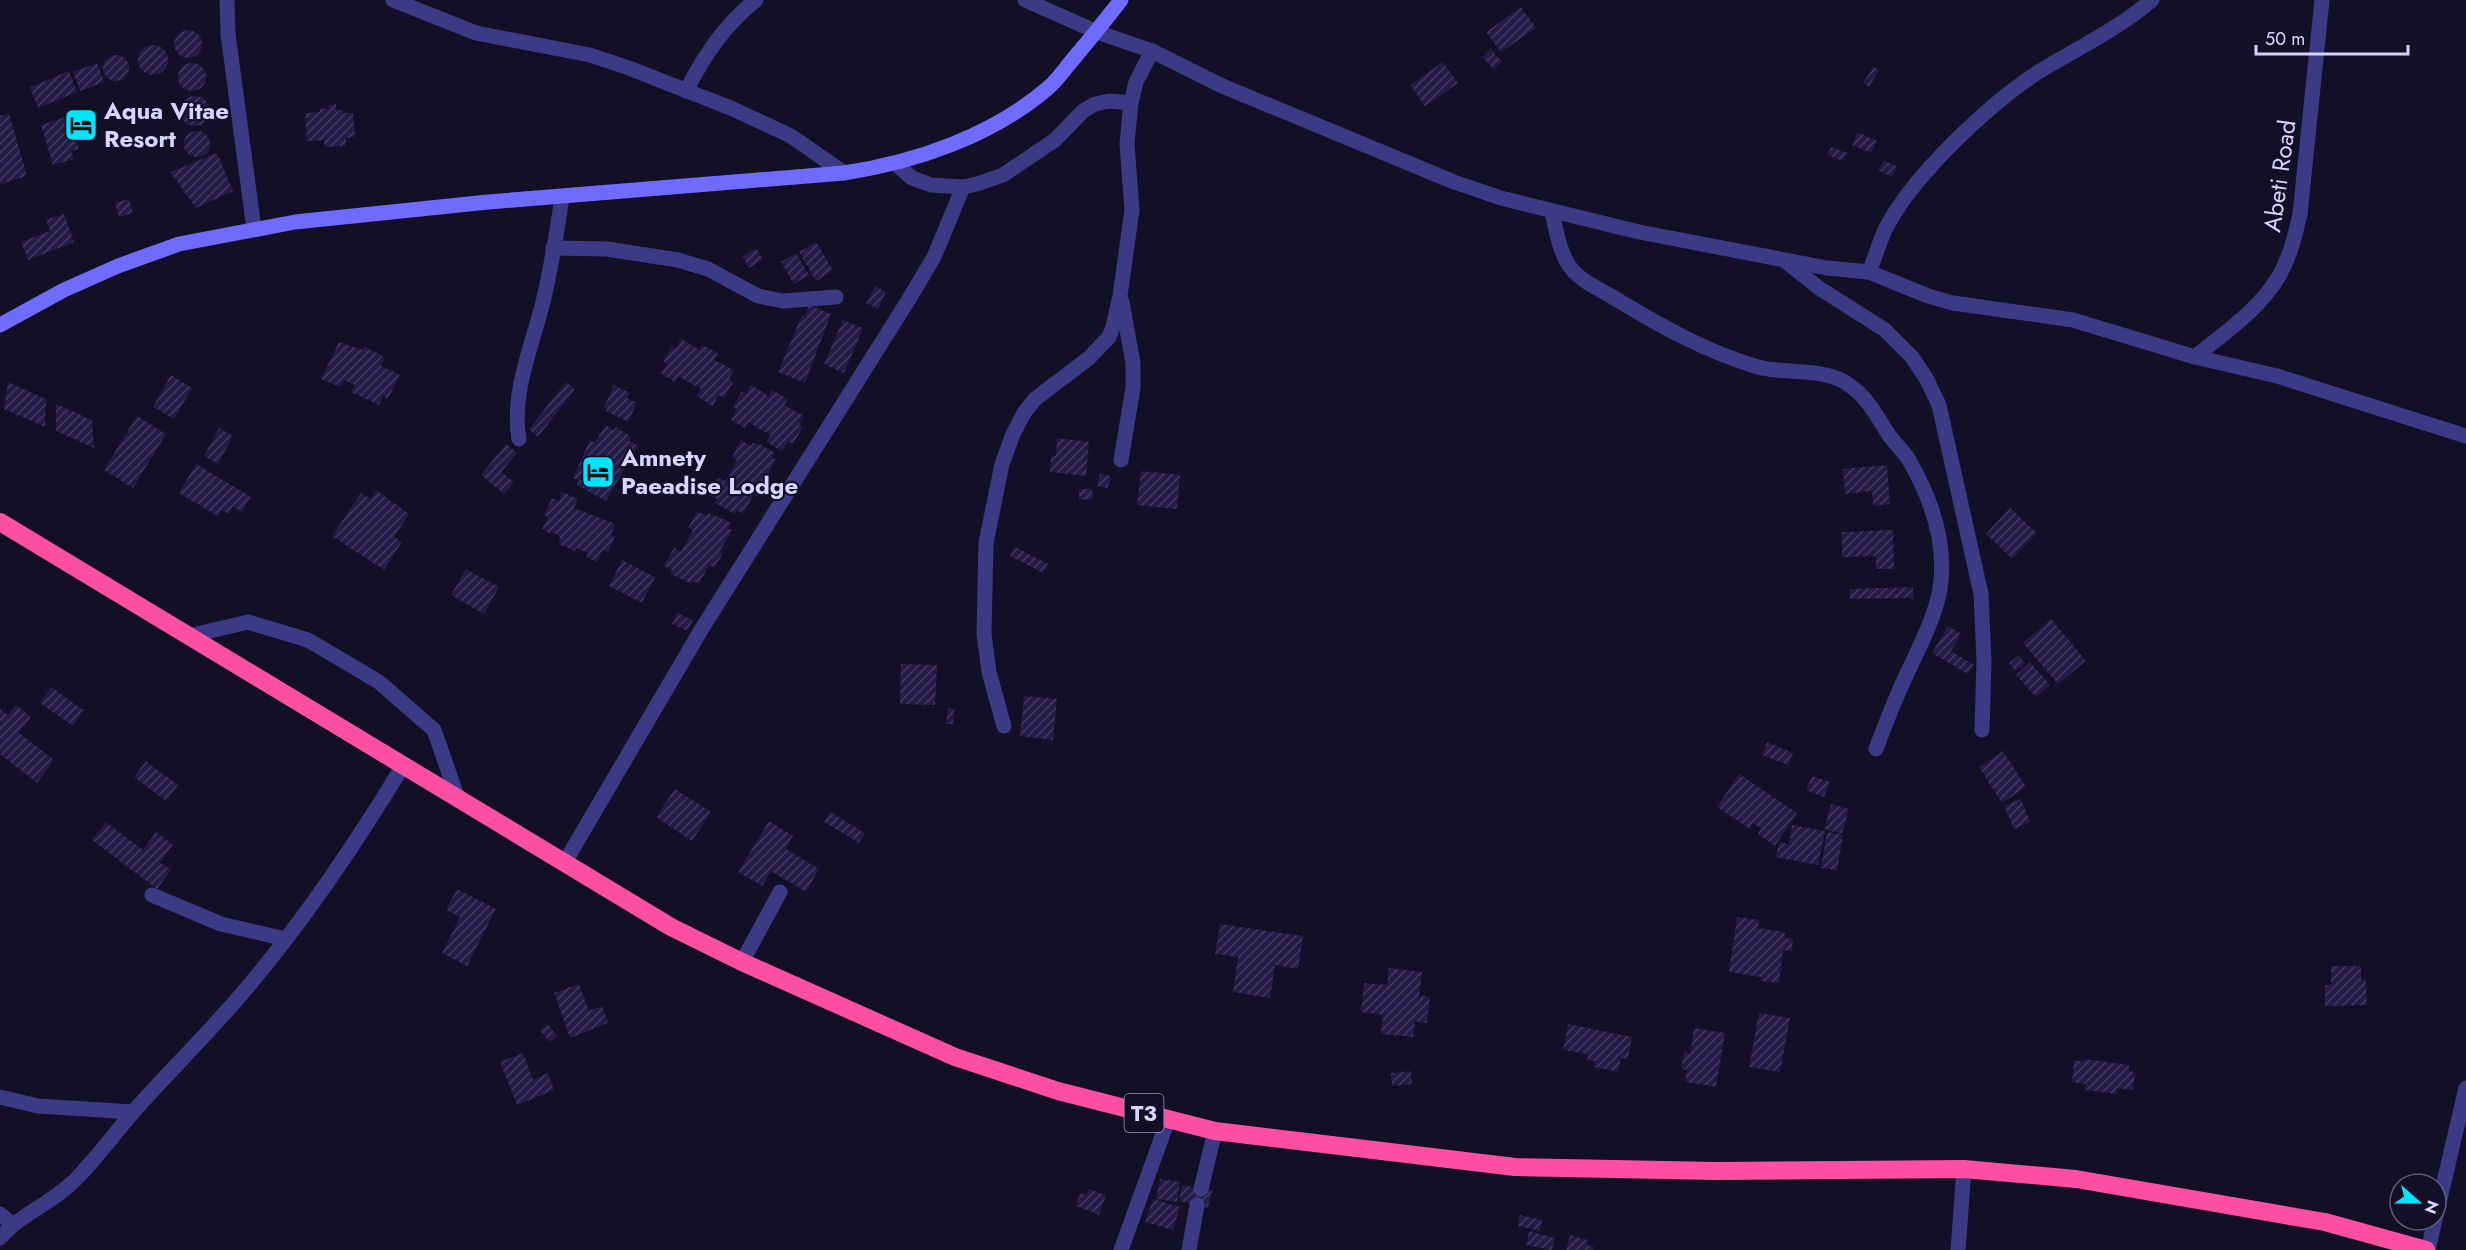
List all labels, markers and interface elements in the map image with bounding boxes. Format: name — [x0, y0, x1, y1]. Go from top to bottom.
scale bar — [2256, 18, 2408, 56]
text: 50 m — [2265, 26, 2305, 52]
place label: Aqua Vitae Resort — [103, 93, 229, 156]
hotel icon: Aqua Vitae Resort — [63, 107, 99, 143]
street label: Abeti Road — [2254, 118, 2305, 234]
place label: Amnety Paeadise Lodge — [620, 440, 798, 503]
hotel icon: Amnety Paeadise Lodge — [580, 454, 616, 490]
road number: T3 — [1124, 1094, 1164, 1132]
north arrow — [2388, 1172, 2448, 1232]
text: N — [2419, 1197, 2445, 1217]

